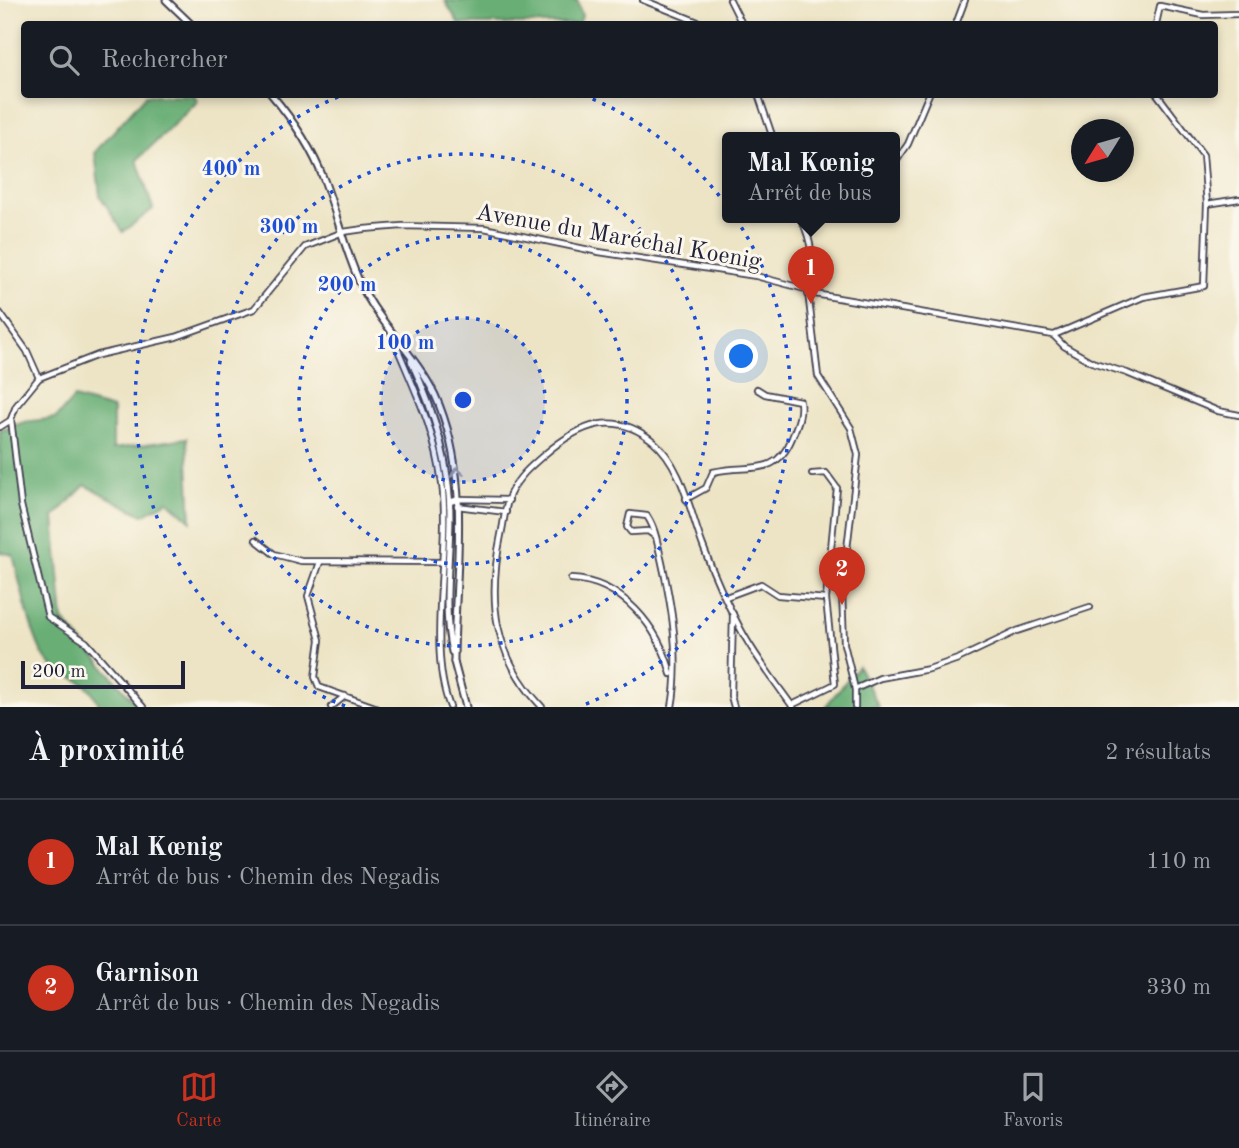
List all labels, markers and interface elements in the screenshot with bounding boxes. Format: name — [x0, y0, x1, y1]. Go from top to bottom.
search box — [21, 21, 1218, 98]
icon: search — [45, 41, 83, 79]
text: Rechercher — [101, 47, 228, 73]
north arrow — [1071, 119, 1134, 182]
popup — [722, 132, 900, 223]
text: Mal Kœnig — [747, 151, 875, 177]
text: 400 m — [201, 159, 261, 180]
text: Arrêt de bus — [747, 182, 872, 205]
street label: Avenue du Maréchal Koenig — [474, 201, 764, 275]
text: 300 m — [259, 217, 319, 238]
pin: 1 — [788, 246, 834, 304]
text: 200 m — [317, 275, 377, 296]
text: 100 m — [375, 333, 435, 354]
your location — [724, 339, 758, 373]
centre of rings — [451, 388, 475, 412]
one-way arrow — [449, 466, 464, 478]
pin: 2 — [819, 547, 865, 605]
scale bar — [21, 658, 186, 690]
text: 200 m — [32, 663, 85, 682]
text: À proximité — [28, 737, 185, 767]
text: 2 résultats — [1105, 741, 1211, 764]
text: Mal Kœnig — [95, 835, 222, 861]
text: 1 — [44, 850, 58, 873]
text: 110 m — [1146, 850, 1211, 873]
text: Arrêt de bus · Chemin des Negadis — [95, 866, 440, 889]
text: Garnison — [95, 961, 199, 987]
text: 2 — [44, 976, 58, 999]
text: 330 m — [1146, 976, 1211, 999]
text: Arrêt de bus · Chemin des Negadis — [95, 992, 440, 1015]
tab: Carte — [176, 1068, 221, 1133]
tab: Itinéraire — [574, 1068, 651, 1133]
tab: Favoris — [1003, 1068, 1063, 1133]

